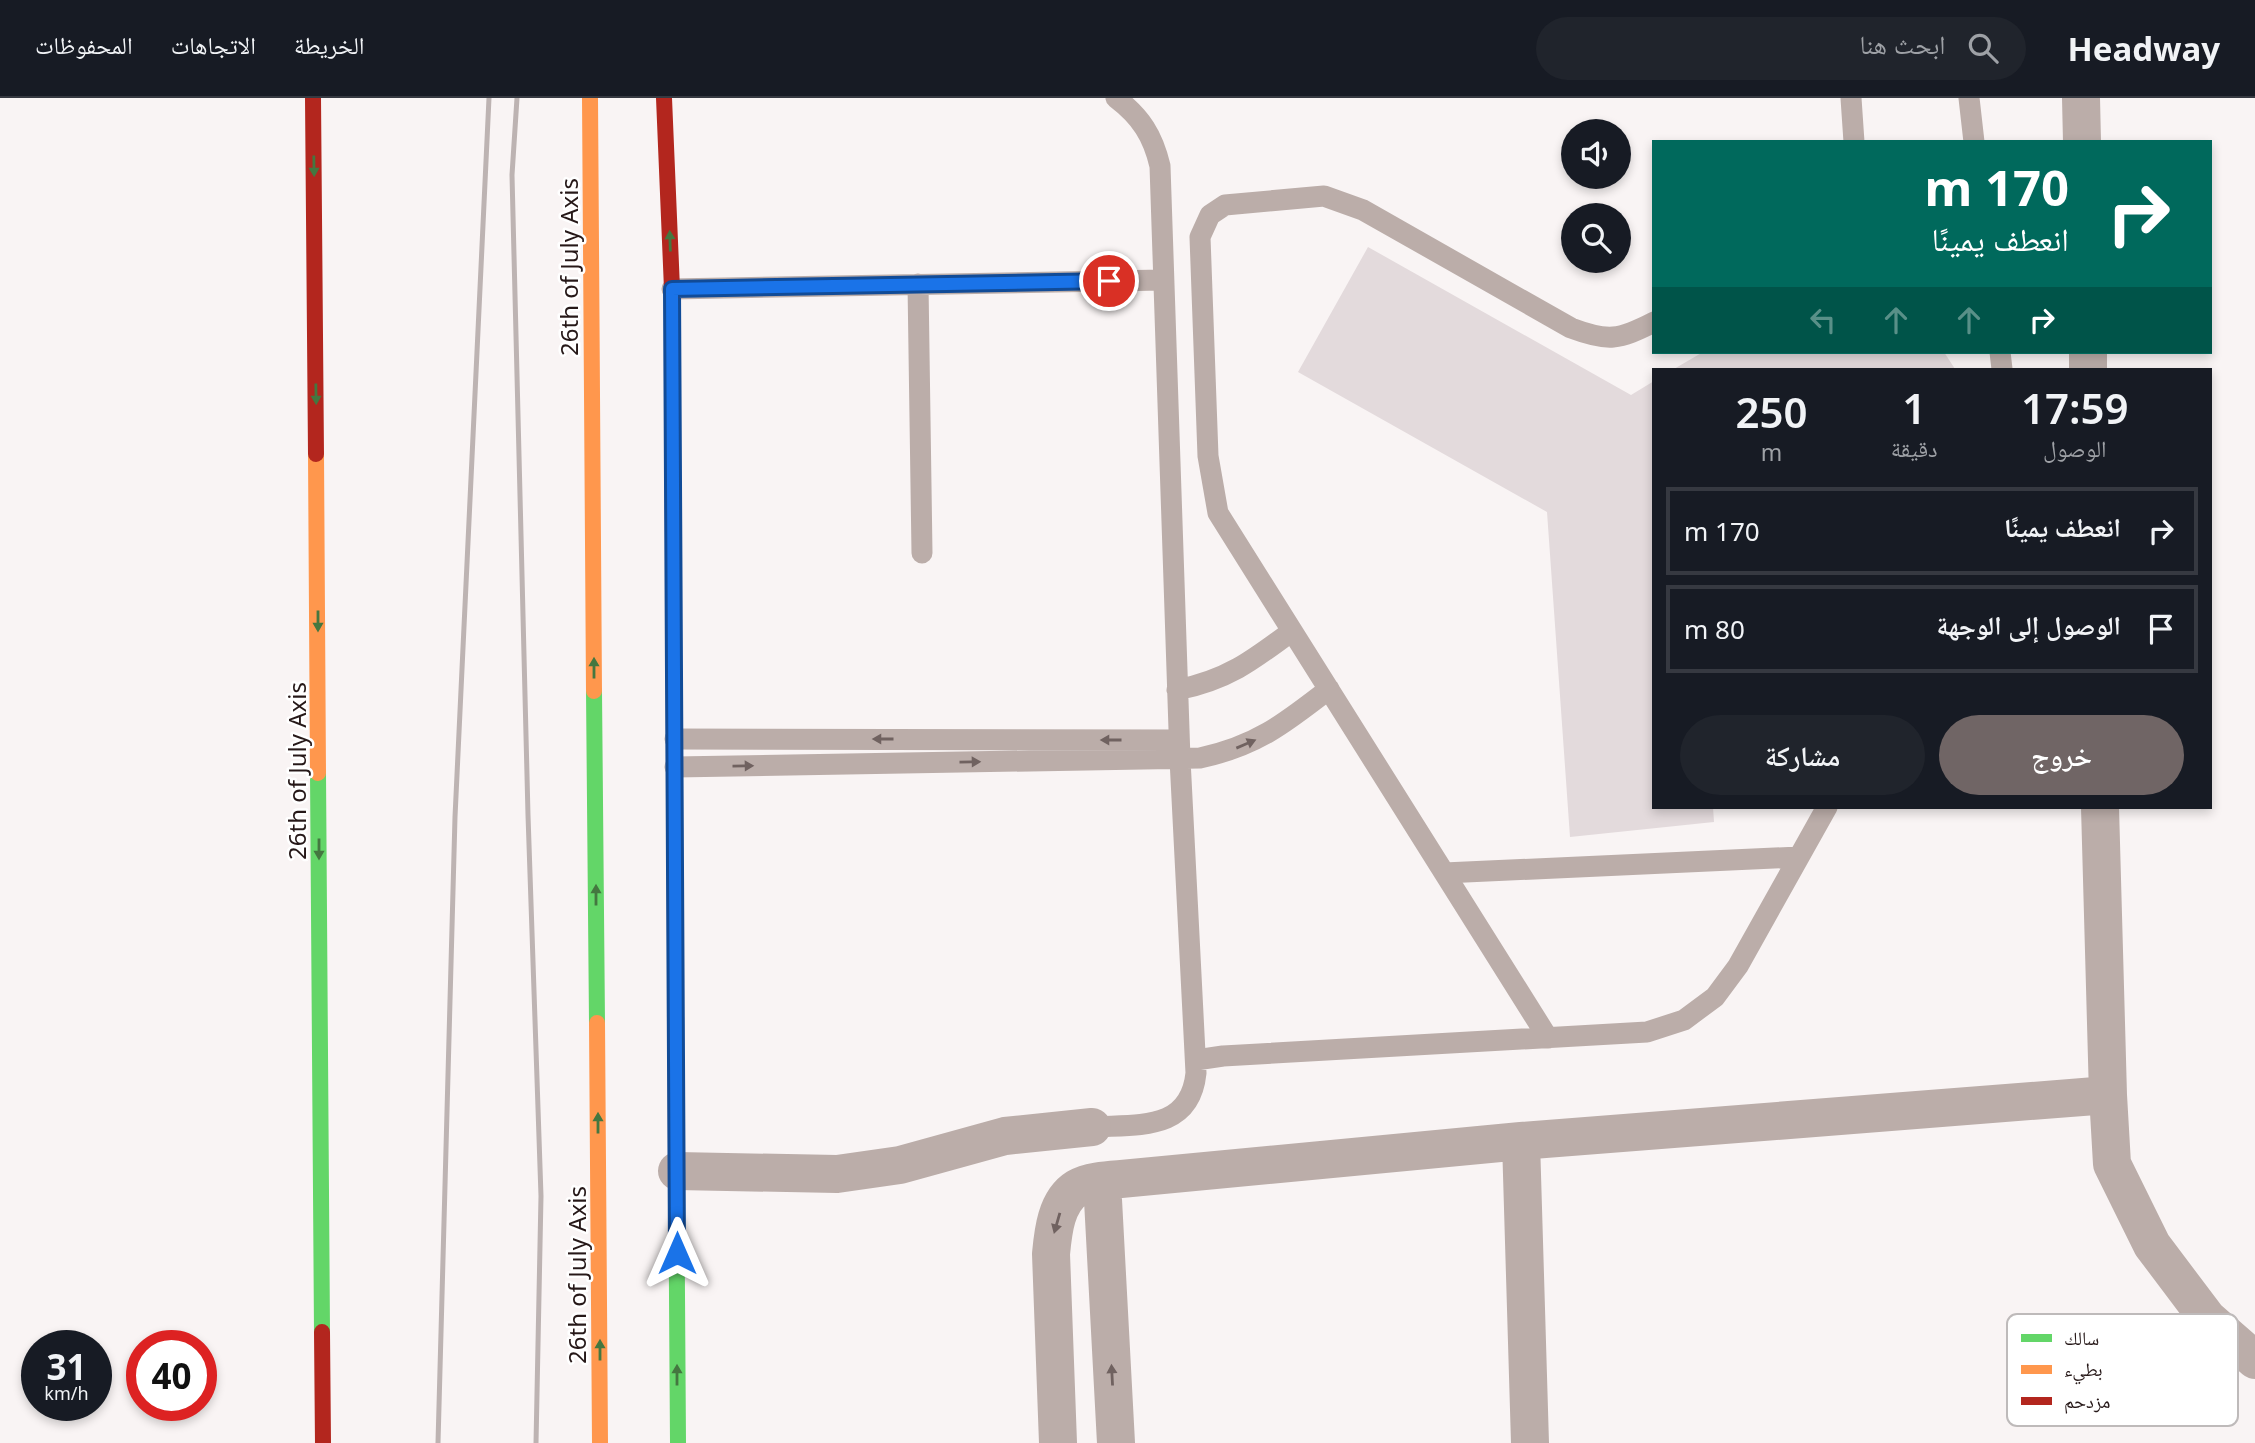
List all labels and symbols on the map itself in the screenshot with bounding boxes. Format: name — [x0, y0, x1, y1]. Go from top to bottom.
one-way arrow — [308, 155, 320, 177]
street label: 26th of July Axis — [552, 178, 585, 356]
one-way arrow — [664, 230, 675, 252]
pin — [1079, 251, 1139, 311]
one-way arrow — [311, 383, 322, 405]
one-way arrow — [312, 610, 324, 632]
one-way arrow — [588, 657, 600, 679]
street label: 26th of July Axis — [280, 682, 313, 860]
one-way arrow — [872, 733, 894, 745]
one-way arrow — [1099, 734, 1121, 746]
one-way arrow — [1235, 739, 1256, 750]
one-way arrow — [960, 756, 982, 768]
one-way arrow — [732, 760, 754, 772]
one-way arrow — [313, 838, 325, 860]
one-way arrow — [590, 884, 602, 906]
one-way arrow — [592, 1112, 604, 1134]
street label: 26th of July Axis — [560, 1186, 593, 1364]
one-way arrow — [1051, 1213, 1061, 1234]
position arrow — [640, 1216, 714, 1290]
legend — [2007, 1314, 2238, 1426]
text: سالك — [2064, 1325, 2099, 1351]
speed limit sign: 40 — [126, 1330, 217, 1421]
one-way arrow — [594, 1339, 606, 1361]
text: بطيء — [2064, 1356, 2103, 1385]
one-way arrow — [672, 1364, 683, 1386]
one-way arrow — [1107, 1364, 1118, 1386]
text: مزدحم — [2064, 1388, 2110, 1414]

